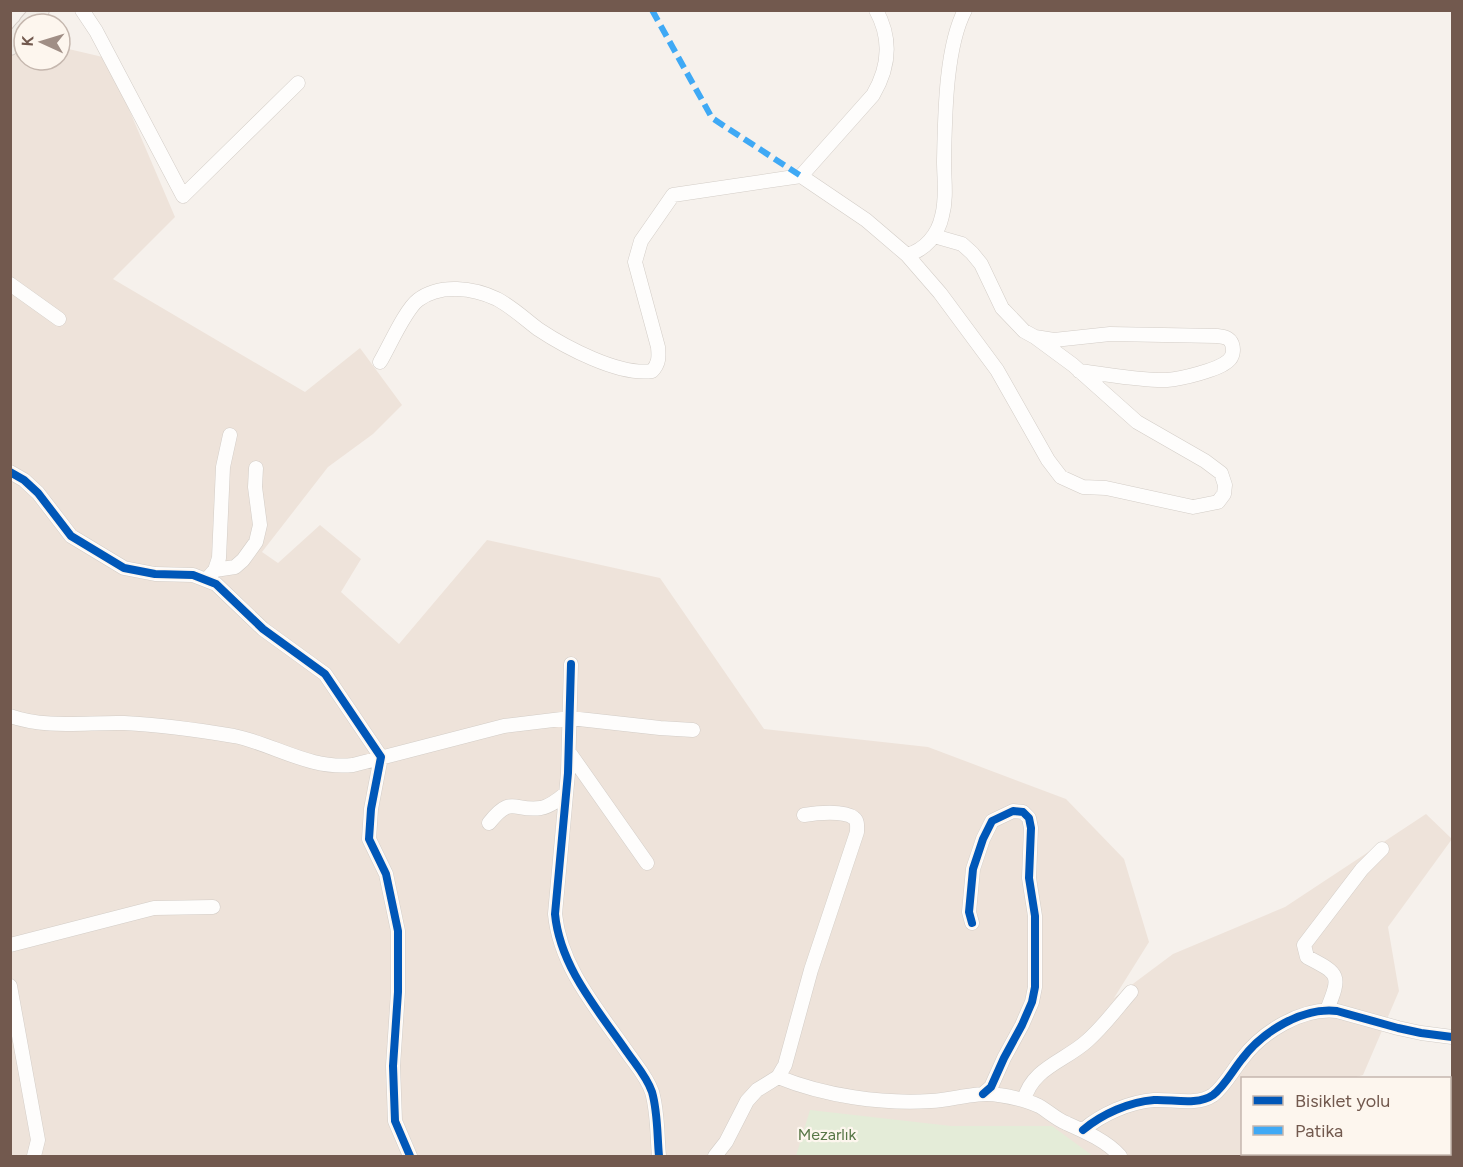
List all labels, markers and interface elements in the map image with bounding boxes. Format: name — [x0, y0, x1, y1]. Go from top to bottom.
north arrow — [12, 12, 72, 72]
text: K — [18, 35, 37, 47]
legend — [1241, 1077, 1451, 1155]
text: Bisiklet yolu — [1295, 1090, 1390, 1112]
text: Patika — [1295, 1120, 1343, 1142]
park label: Mezarlık — [798, 1125, 857, 1144]

